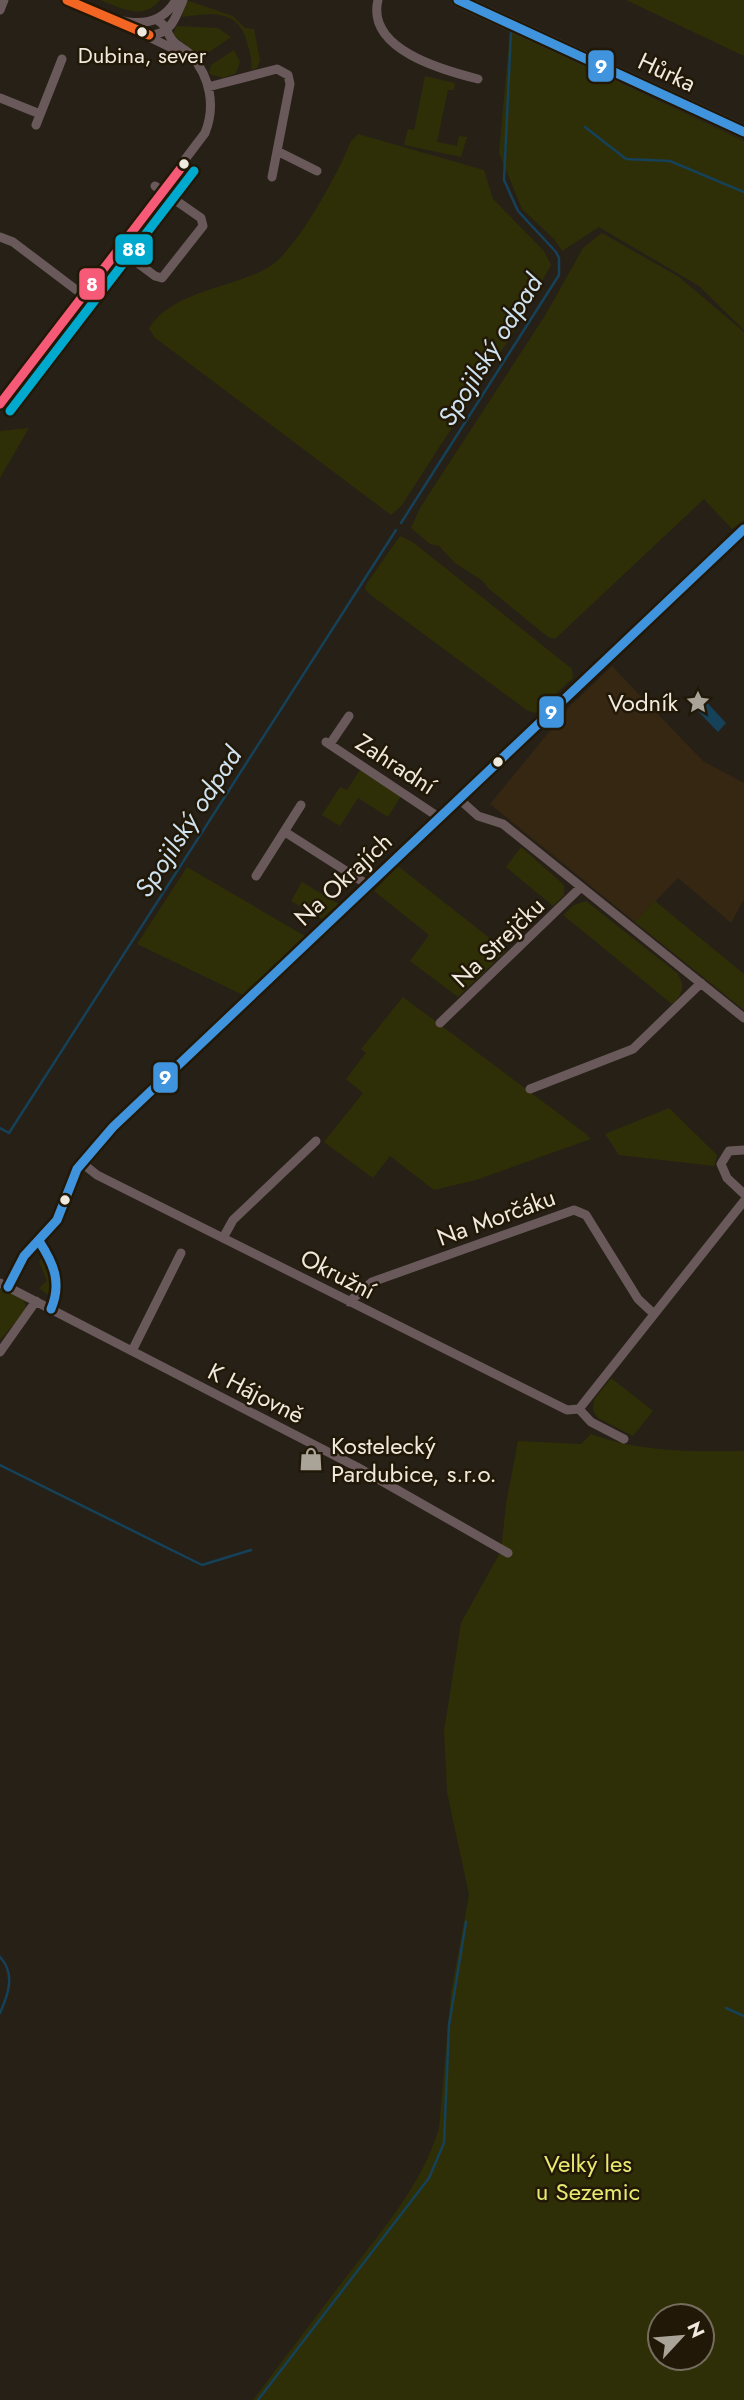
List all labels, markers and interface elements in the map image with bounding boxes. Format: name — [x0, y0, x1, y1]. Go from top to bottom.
marker: Dubina, sever — [135, 25, 149, 39]
place label: Dubina, sever — [78, 39, 207, 71]
street label: Hůrka — [632, 43, 702, 101]
line badge: 9 — [587, 49, 615, 83]
text: 9 — [595, 53, 607, 80]
unlabelled marker — [177, 157, 191, 171]
line badge: 88 — [114, 233, 154, 266]
text: 88 — [122, 236, 146, 263]
water label: Spojilský odpad — [428, 265, 553, 433]
line badge: 8 — [78, 267, 106, 301]
text: 8 — [86, 271, 98, 298]
place label: Vodník — [608, 685, 678, 720]
place icon: Vodník — [684, 688, 712, 716]
line badge: 9 — [538, 695, 565, 729]
text: 9 — [545, 699, 557, 726]
street label: Zahradní — [349, 725, 444, 803]
water label: Spojilský odpad — [125, 738, 252, 905]
unlabelled marker — [491, 755, 505, 769]
street label: Na Okrajích — [286, 824, 400, 934]
street label: Na Strejčku — [444, 889, 552, 995]
line badge: 9 — [152, 1061, 179, 1094]
text: 9 — [159, 1064, 171, 1091]
street label: Na Morčáku — [432, 1179, 560, 1255]
unlabelled marker — [58, 1193, 72, 1207]
street label: Okružní — [294, 1240, 382, 1308]
street label: K Hájovně — [202, 1354, 310, 1432]
place label: Kostelecký Pardubice, s.r.o. — [331, 1428, 497, 1491]
shop icon: Kostelecký Pardubice, s.r.o. — [297, 1445, 325, 1473]
park label: Velký les u Sezemic — [536, 2146, 640, 2209]
north arrow — [646, 2302, 716, 2372]
text: N — [680, 2317, 711, 2342]

